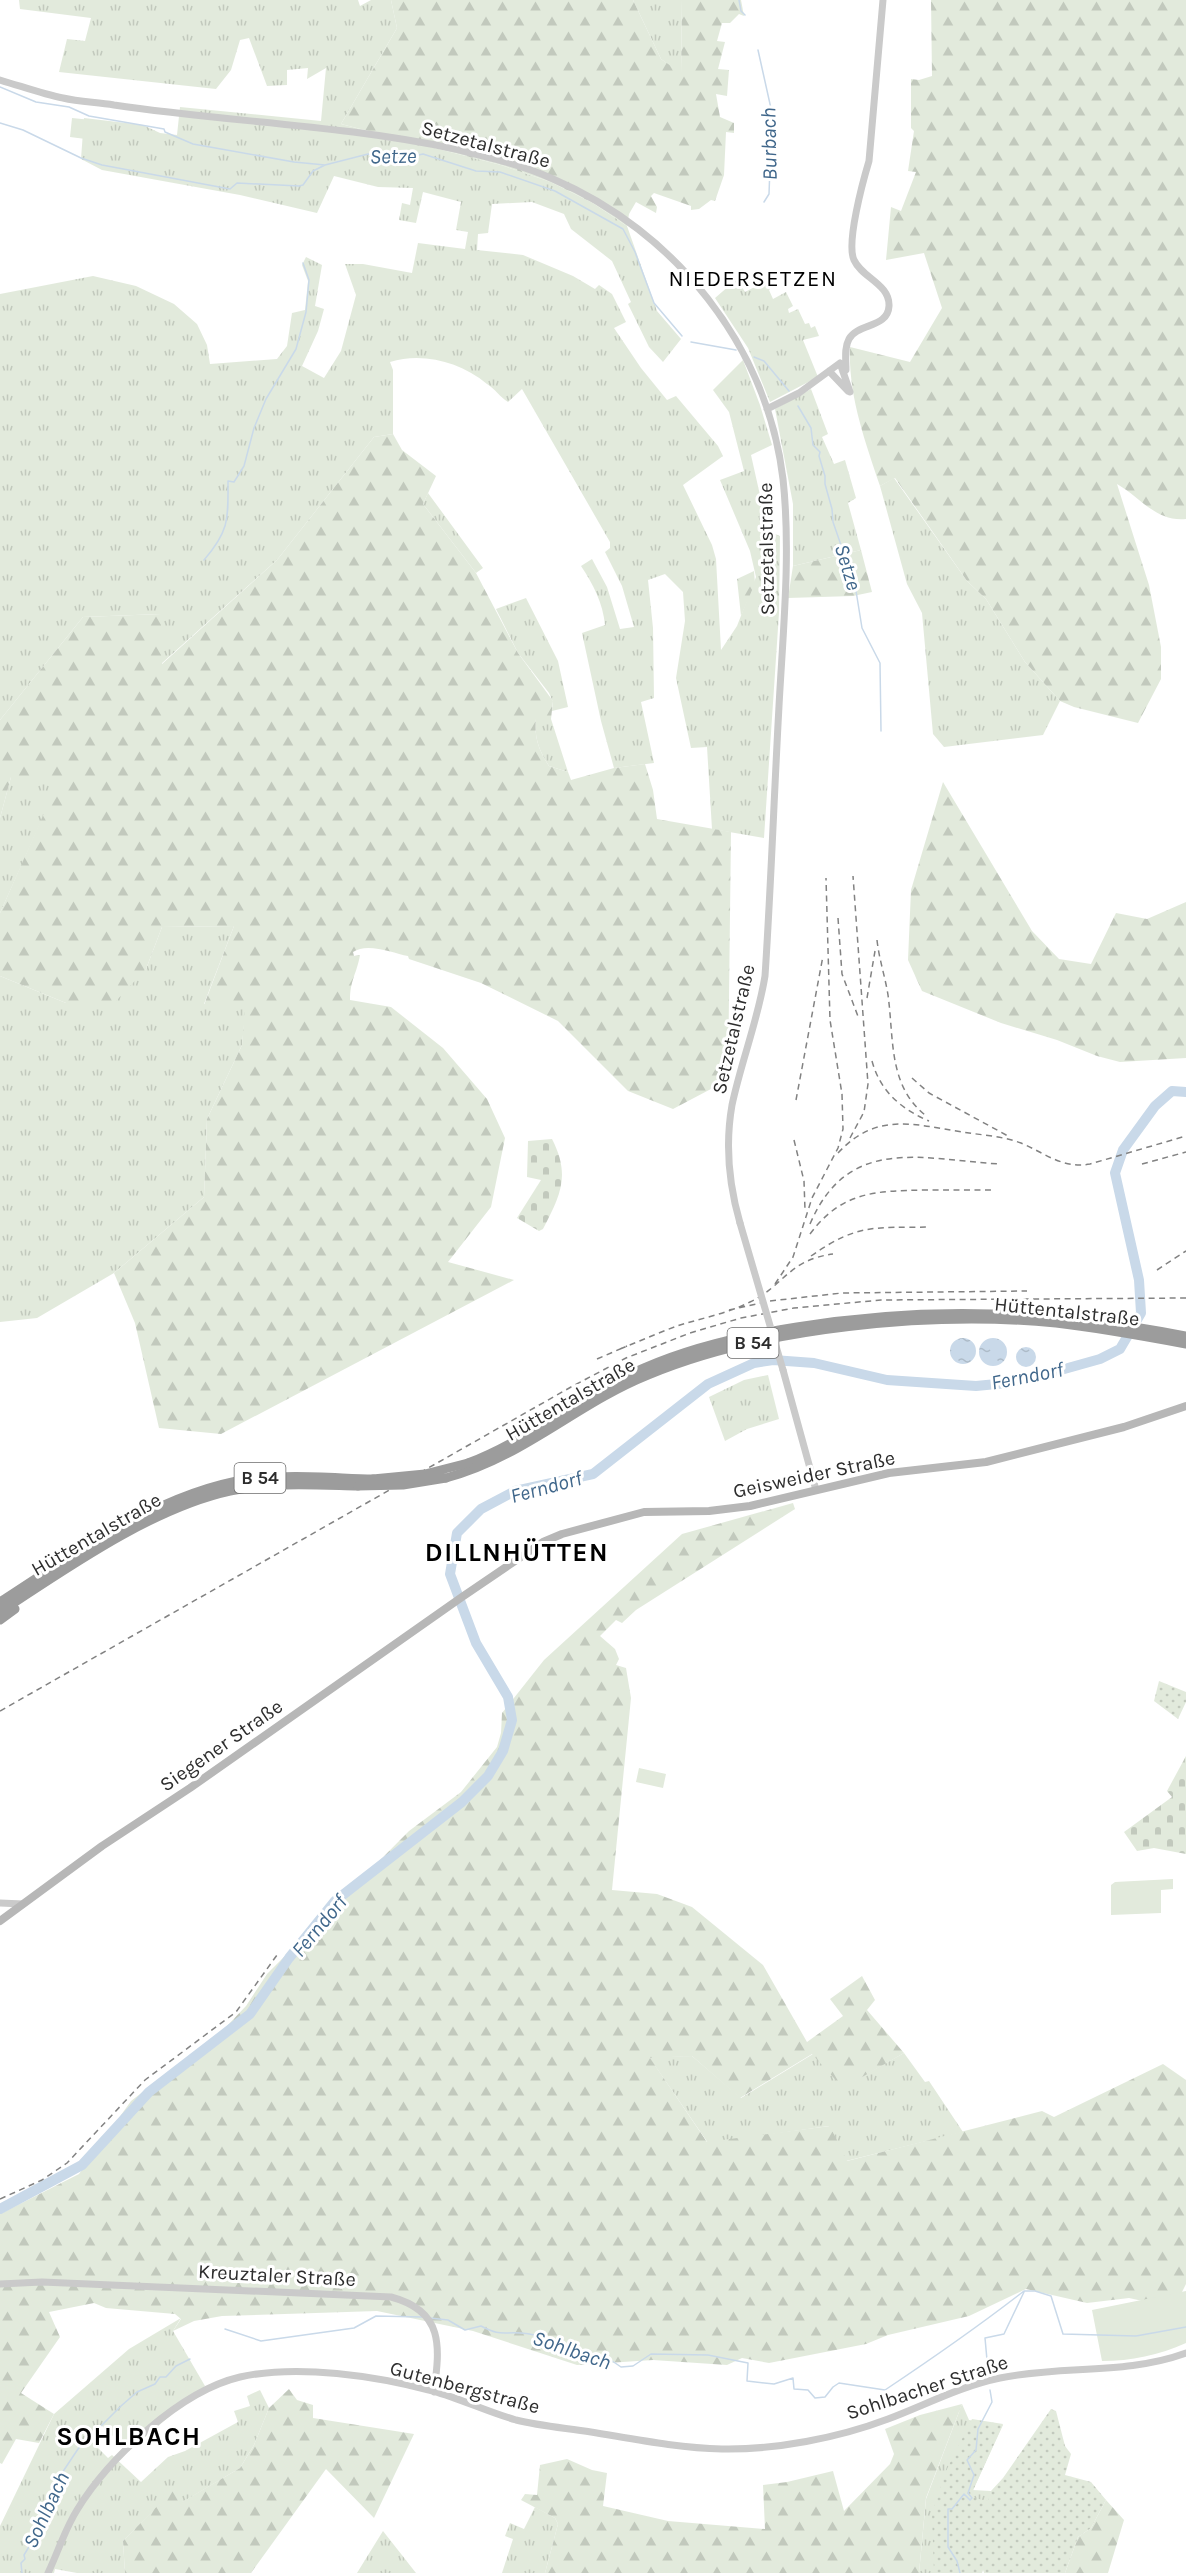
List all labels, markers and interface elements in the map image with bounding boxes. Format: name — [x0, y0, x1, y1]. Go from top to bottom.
water label: Burbach — [756, 107, 782, 181]
street label: Setzetalstraße — [419, 116, 553, 173]
water label: Setze — [369, 144, 417, 168]
district label: NIEDERSETZEN — [668, 266, 838, 292]
street label: Setzetalstraße — [754, 483, 779, 615]
water label: Setze — [830, 541, 866, 593]
street label: Setzetalstraße — [707, 962, 760, 1096]
street label: Hüttentalstraße — [993, 1292, 1141, 1331]
road number: B 54 — [728, 1328, 778, 1358]
street label: Hüttentalstraße — [501, 1353, 639, 1446]
water label: Ferndorf — [989, 1357, 1067, 1395]
street label: Geisweider Straße — [731, 1446, 897, 1503]
road number: B 54 — [234, 1463, 286, 1493]
water label: Ferndorf — [508, 1466, 586, 1508]
street label: Hüttentalstraße — [27, 1488, 165, 1581]
district label: DILLNHÜTTEN — [425, 1537, 609, 1568]
street label: Siegener Straße — [155, 1695, 287, 1796]
water label: Ferndorf — [286, 1889, 353, 1962]
street label: Kreuztaler Straße — [197, 2260, 356, 2291]
water label: Sohlbach — [530, 2325, 614, 2375]
street label: Sohlbacher Straße — [843, 2350, 1011, 2424]
street label: Gutenbergstraße — [388, 2356, 542, 2419]
district label: SOHLBACH — [56, 2421, 202, 2452]
water label: Sohlbach — [18, 2468, 74, 2552]

